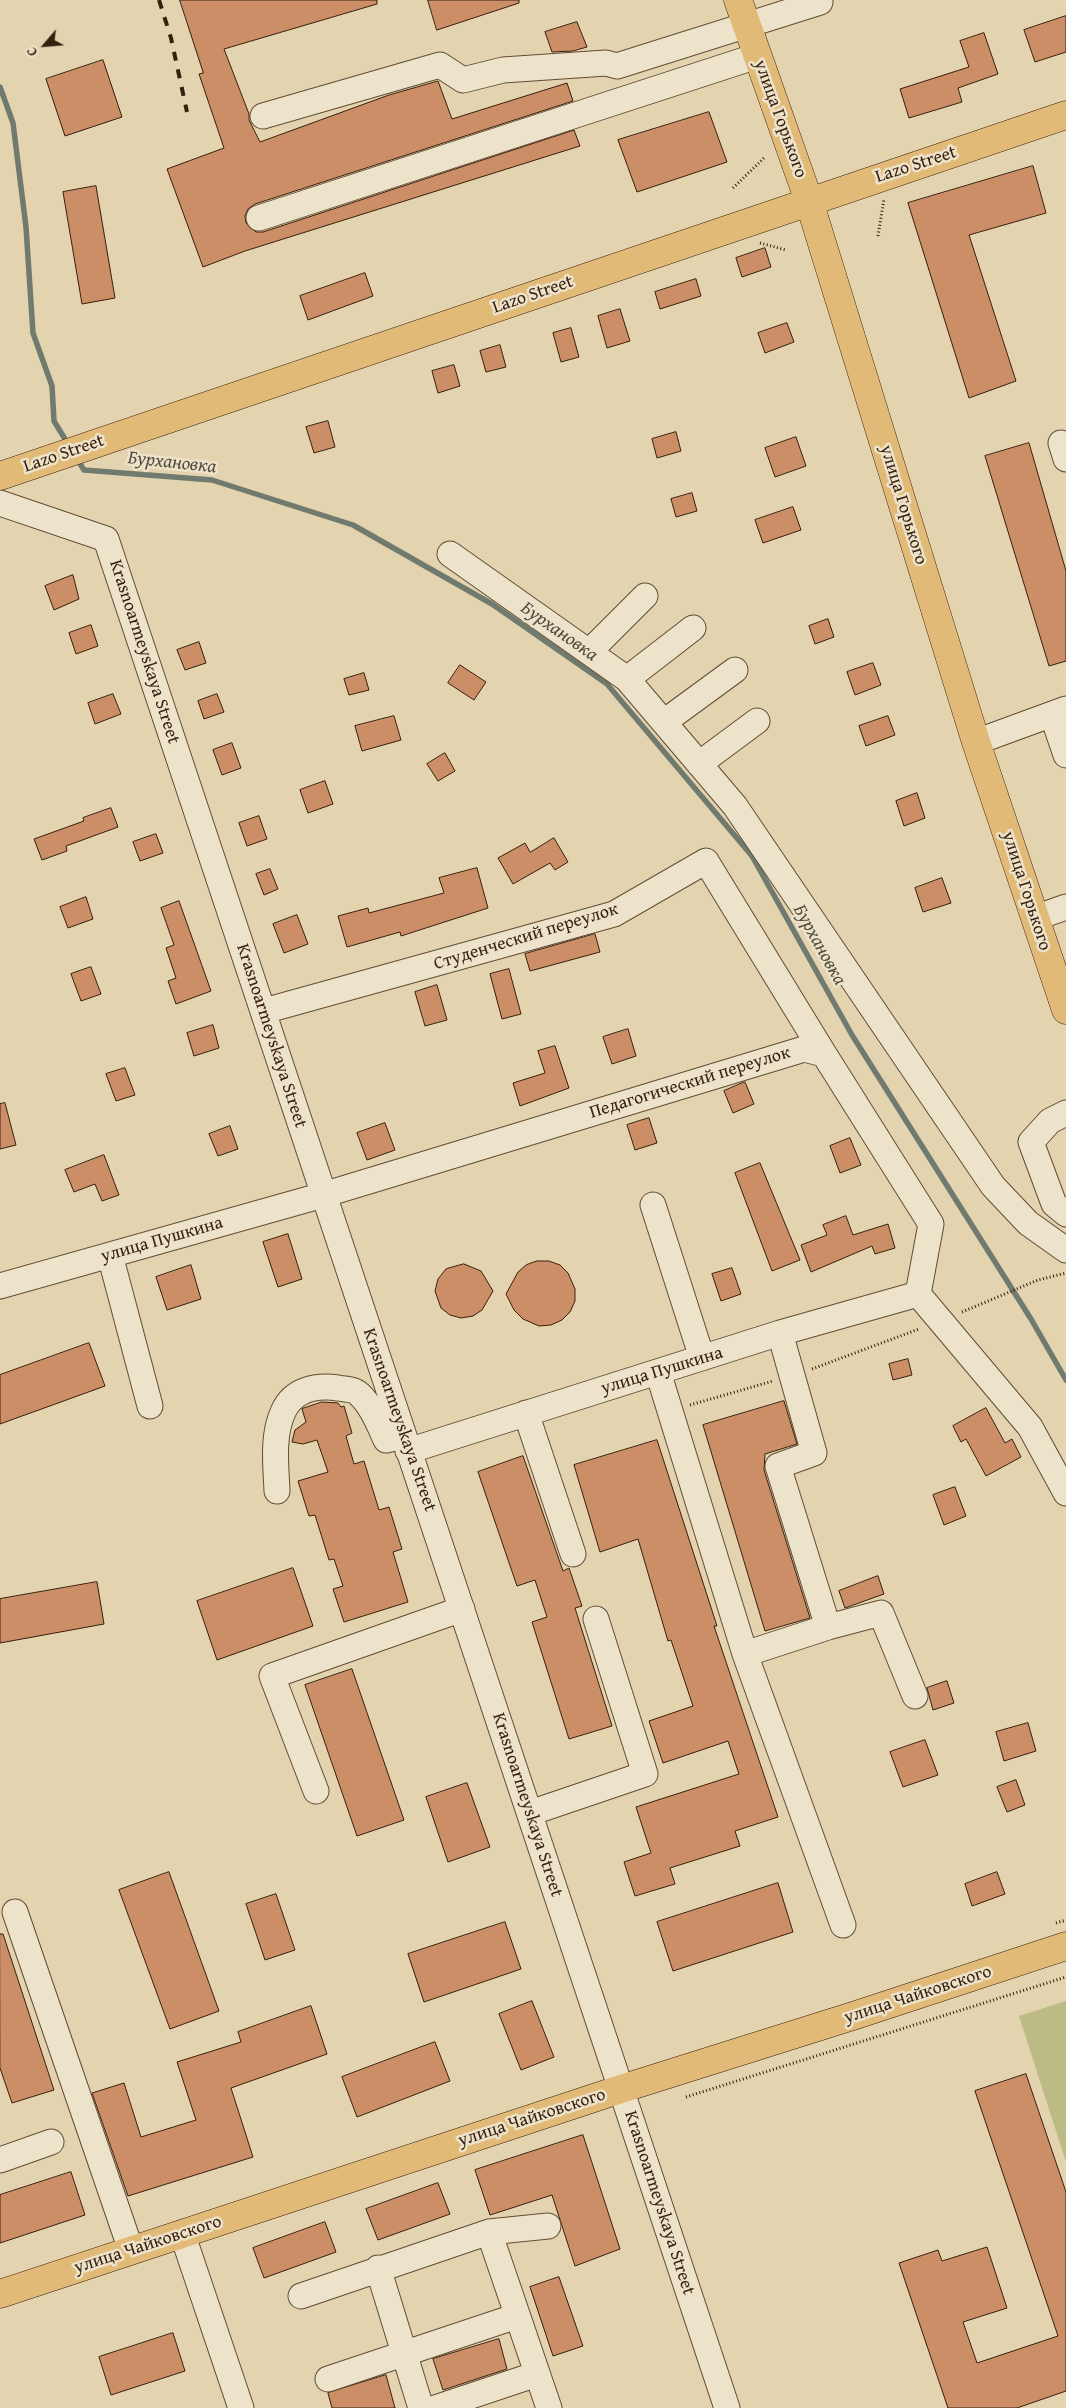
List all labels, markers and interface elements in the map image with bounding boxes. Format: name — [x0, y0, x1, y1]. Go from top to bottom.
north arrow — [20, 20, 70, 70]
text: С — [21, 44, 42, 60]
street label: улица Горького — [749, 57, 811, 181]
street label: Lazo Street — [873, 142, 959, 188]
street label: Lazo Street — [490, 271, 576, 319]
street label: Lazo Street — [21, 430, 107, 478]
street label: улица Горького — [875, 443, 931, 567]
water label: Бурхановка — [127, 447, 217, 479]
street label: Krasnoarmeyskaya Street — [104, 557, 184, 747]
water label: Бурхановка — [516, 597, 602, 667]
street label: улица Горького — [997, 829, 1055, 953]
street label: Студенческий переулок — [431, 899, 621, 975]
water label: Бурхановка — [787, 901, 851, 989]
street label: Krasnoarmeyskaya Street — [231, 941, 311, 1131]
street label: Педагогический переулок — [587, 1042, 793, 1124]
street label: улица Пушкина — [98, 1212, 226, 1268]
street label: Krasnoarmeyskaya Street — [357, 1326, 441, 1514]
street label: улица Пушкина — [599, 1342, 725, 1400]
street label: Krasnoarmeyskaya Street — [487, 1710, 567, 1900]
street label: улица Чайковского — [842, 1961, 994, 2029]
street label: улица Чайковского — [456, 2084, 608, 2152]
street label: Krasnoarmeyskaya Street — [619, 2108, 699, 2298]
street label: улица Чайковского — [72, 2211, 224, 2279]

